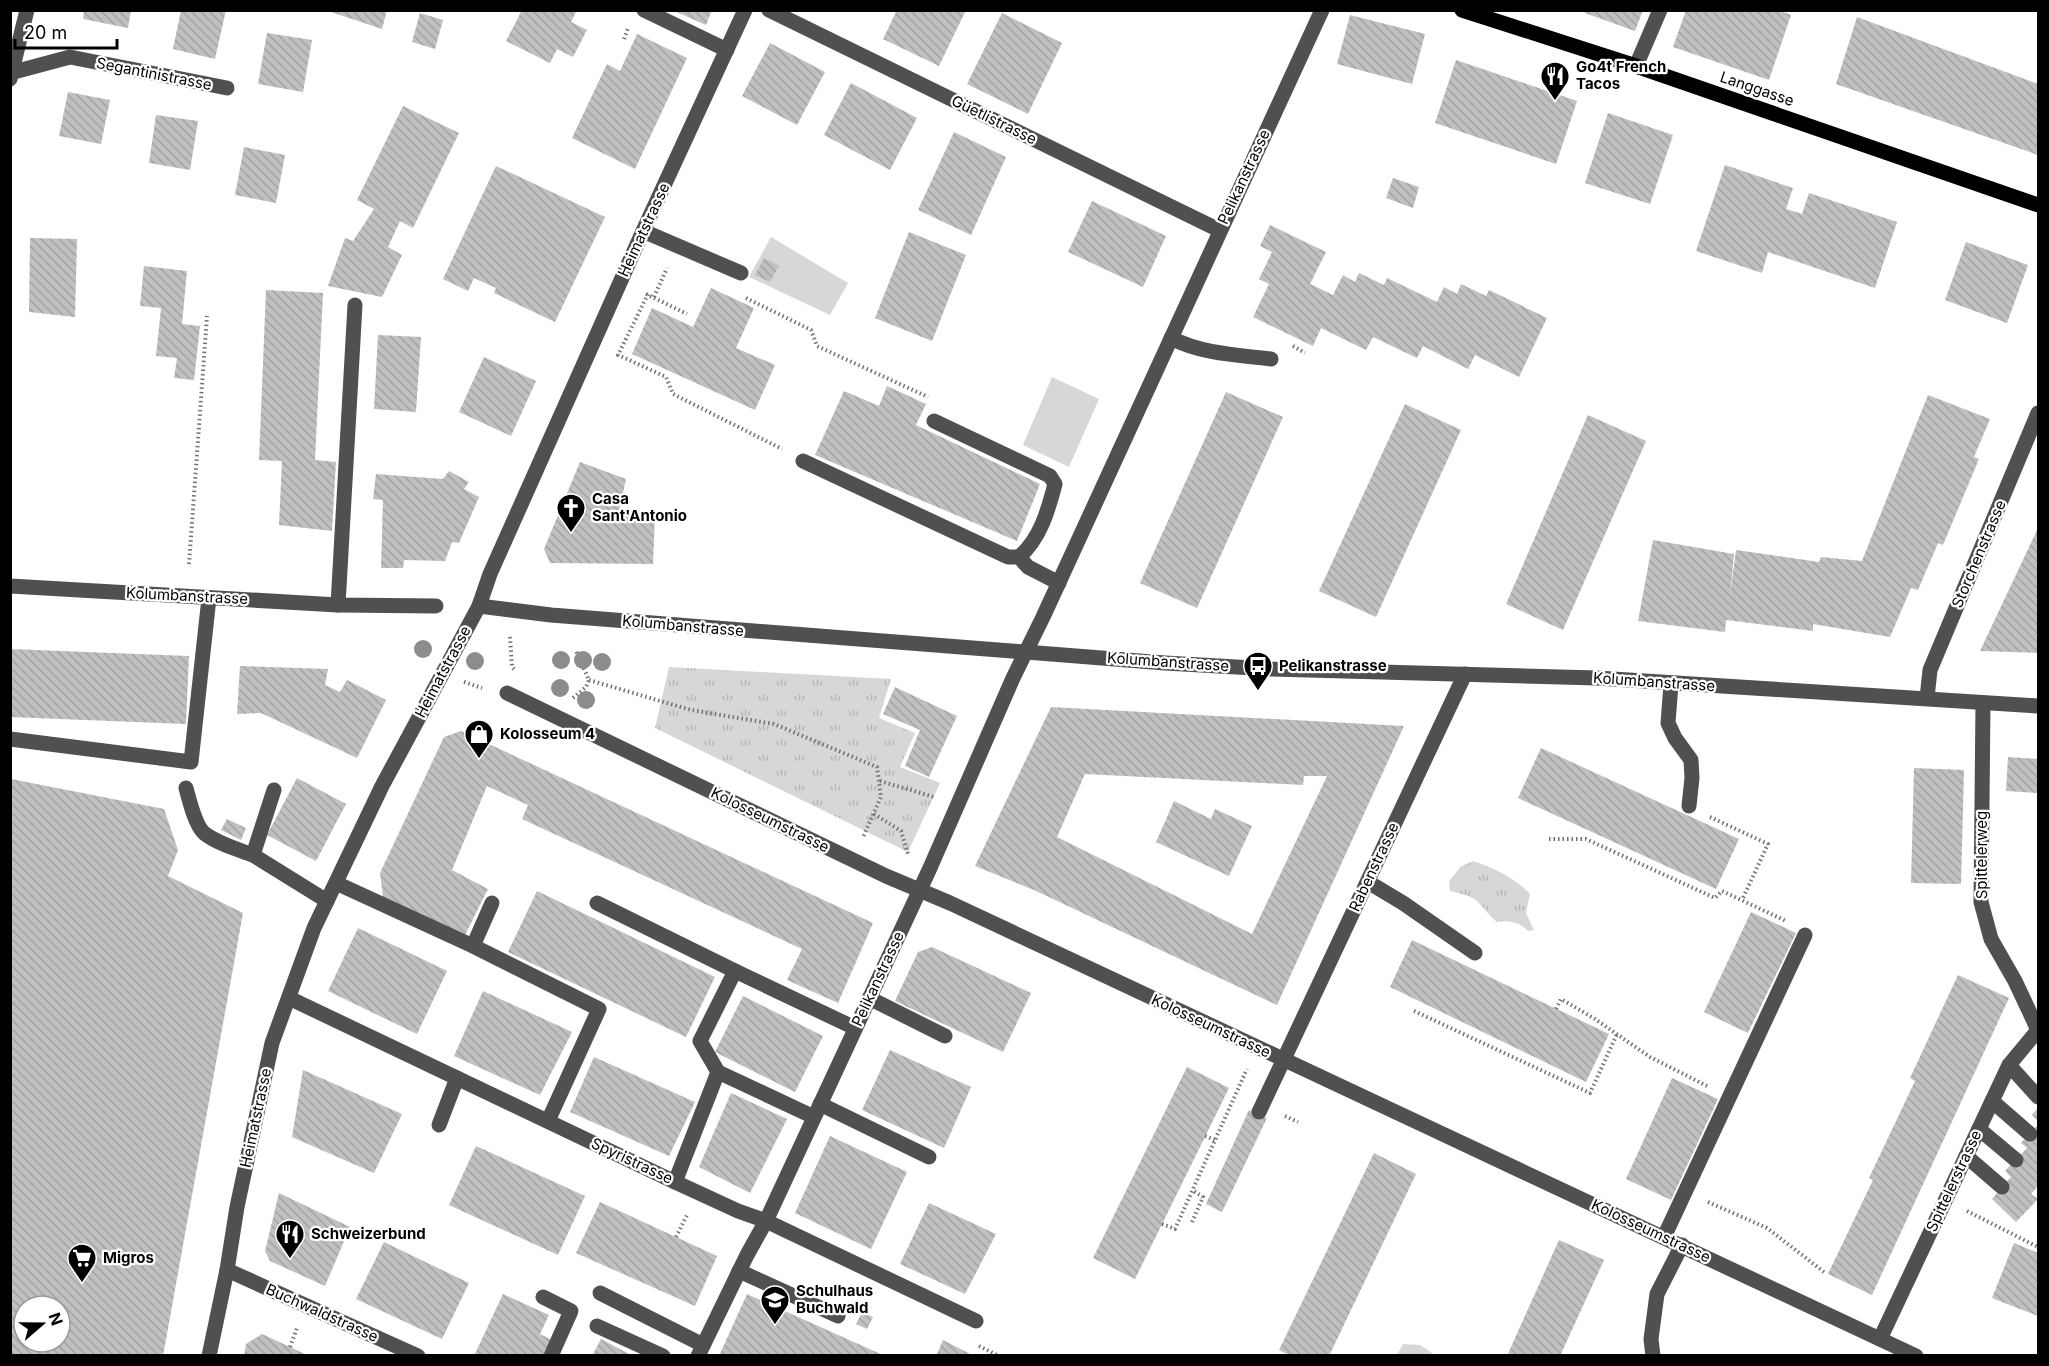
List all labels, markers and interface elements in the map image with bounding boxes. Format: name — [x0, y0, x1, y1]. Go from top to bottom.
scale bar — [15, 12, 117, 50]
text: 20 m — [24, 22, 67, 43]
street label: Segantinistrasse — [95, 53, 214, 94]
place label: Go4t French Tacos — [1576, 57, 1666, 93]
restaurant icon: Go4t French Tacos — [1539, 60, 1571, 102]
street label: Langgasse — [1718, 67, 1797, 110]
street label: Güetlistrasse — [948, 91, 1040, 148]
street label: Pelikanstrasse — [1213, 126, 1274, 227]
street label: Heimatstrasse — [614, 180, 674, 280]
place label: Casa Sant'Antonio — [592, 489, 687, 525]
church icon: Casa Sant'Antonio — [555, 492, 587, 534]
street label: Storchenstrasse — [1947, 497, 2010, 611]
street label: Kolumbanstrasse — [126, 583, 249, 608]
street label: Kolumbanstrasse — [621, 611, 745, 640]
street label: Heimatstrasse — [410, 623, 475, 721]
street label: Kolumbanstrasse — [1106, 648, 1230, 675]
bus stop icon: Pelikanstrasse — [1242, 650, 1274, 692]
place label: Pelikanstrasse — [1279, 656, 1387, 675]
street label: Kolumbanstrasse — [1592, 668, 1716, 695]
shop icon: Kolosseum 4 — [463, 718, 495, 760]
place label: Kolosseum 4 — [500, 724, 595, 743]
street label: Kolosseumstrasse — [708, 783, 832, 856]
street label: Spittelerweg — [1972, 811, 1991, 899]
street label: Rabenstrasse — [1345, 819, 1403, 914]
street label: Pelikanstrasse — [847, 928, 908, 1029]
street label: Kolosseumstrasse — [1149, 990, 1274, 1061]
street label: Heimatstrasse — [236, 1066, 275, 1169]
street label: Spittelerstrasse — [1922, 1127, 1985, 1235]
street label: Spyristrasse — [588, 1133, 676, 1188]
street label: Kolosseumstrasse — [1589, 1195, 1714, 1266]
restaurant icon: Schweizerbund — [274, 1218, 306, 1260]
place label: Schweizerbund — [311, 1224, 426, 1243]
supermarket icon: Migros — [66, 1242, 98, 1284]
place label: Migros — [103, 1248, 154, 1267]
street label: Buchwaldstrasse — [263, 1279, 381, 1346]
place label: Schulhaus Buchwald — [796, 1281, 873, 1317]
school or university icon: Schulhaus Buchwald — [759, 1284, 791, 1326]
north arrow — [12, 1294, 72, 1354]
text: N — [45, 1310, 68, 1328]

